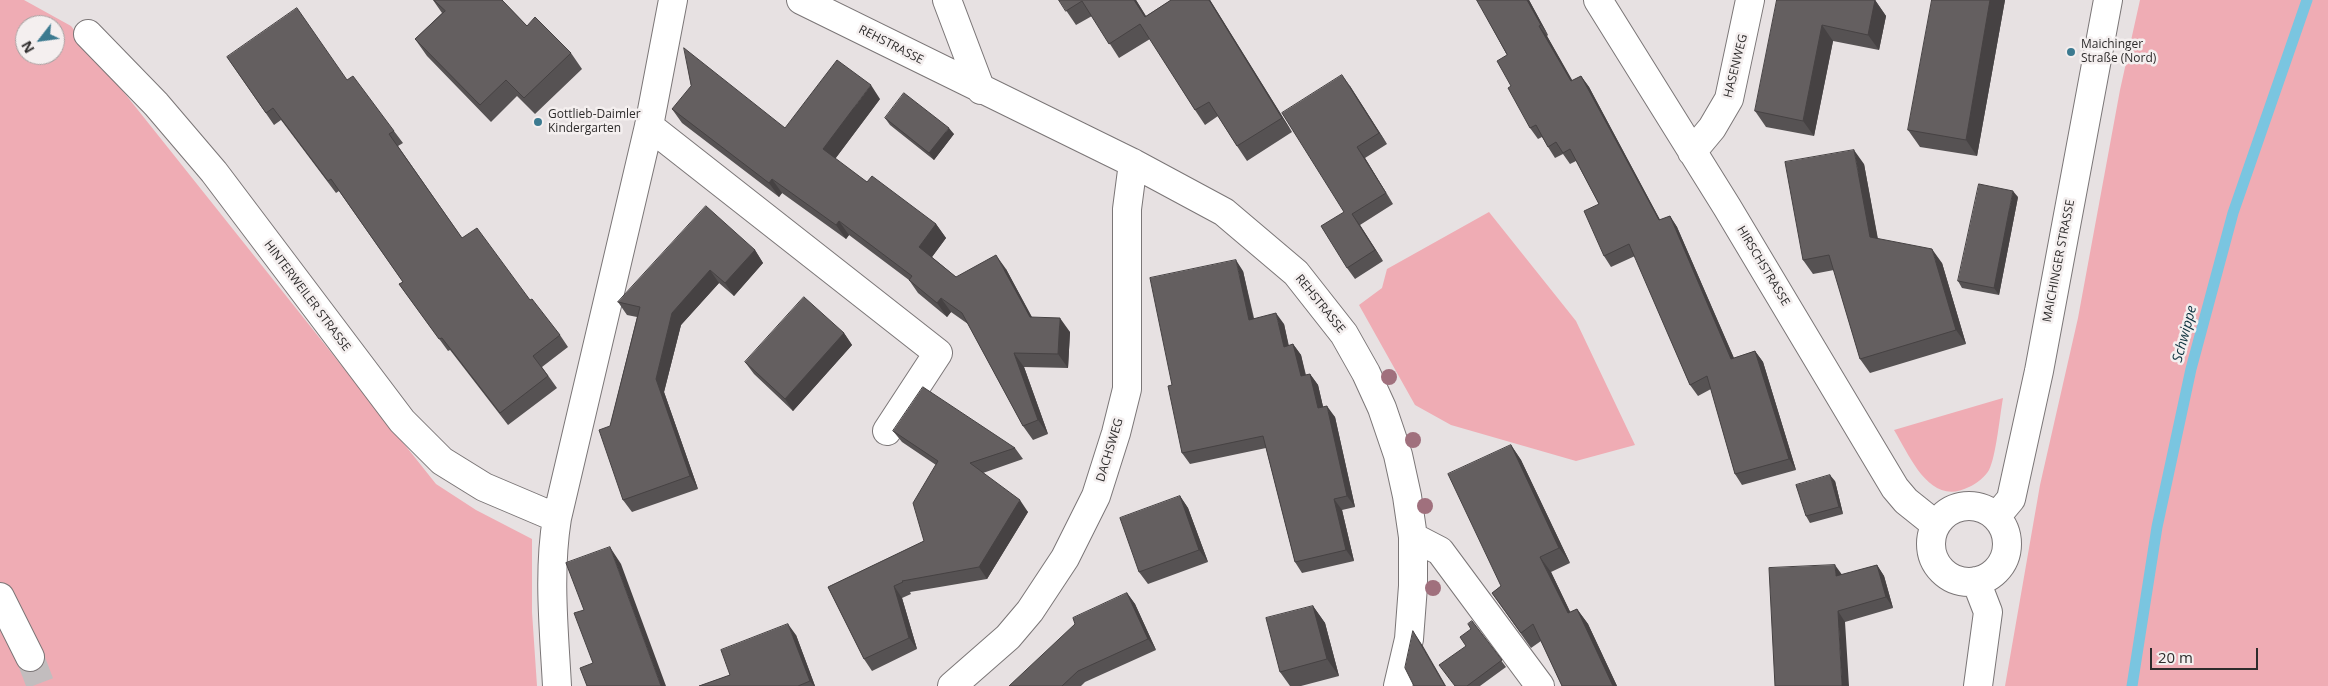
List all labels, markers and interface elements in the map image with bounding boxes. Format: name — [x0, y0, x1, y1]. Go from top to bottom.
north arrow — [15, 15, 65, 65]
street label: REHSTRASSE — [856, 22, 926, 68]
street label: HASENWEG — [1721, 33, 1751, 99]
text: N — [16, 38, 39, 57]
place label: Maichinger Straße (Nord) — [2081, 38, 2156, 66]
marker: Maichinger Straße (Nord) — [2065, 46, 2077, 58]
place label: Gottlieb-Daimler Kindergarten — [548, 108, 641, 136]
marker: Gottlieb-Daimler Kindergarten — [532, 116, 544, 128]
street label: MAICHINGER STRASSE — [2040, 199, 2078, 323]
street label: HIRSCHSTRASSE — [1733, 223, 1793, 309]
street label: HINTERWEILER STRASSE — [261, 238, 353, 354]
street label: REHSTRASSE — [1292, 272, 1348, 336]
water label: Schwippe — [2169, 304, 2201, 364]
street label: DACHSWEG — [1094, 416, 1126, 484]
scale bar — [2153, 638, 2260, 670]
text: 20 m — [2158, 647, 2193, 667]

